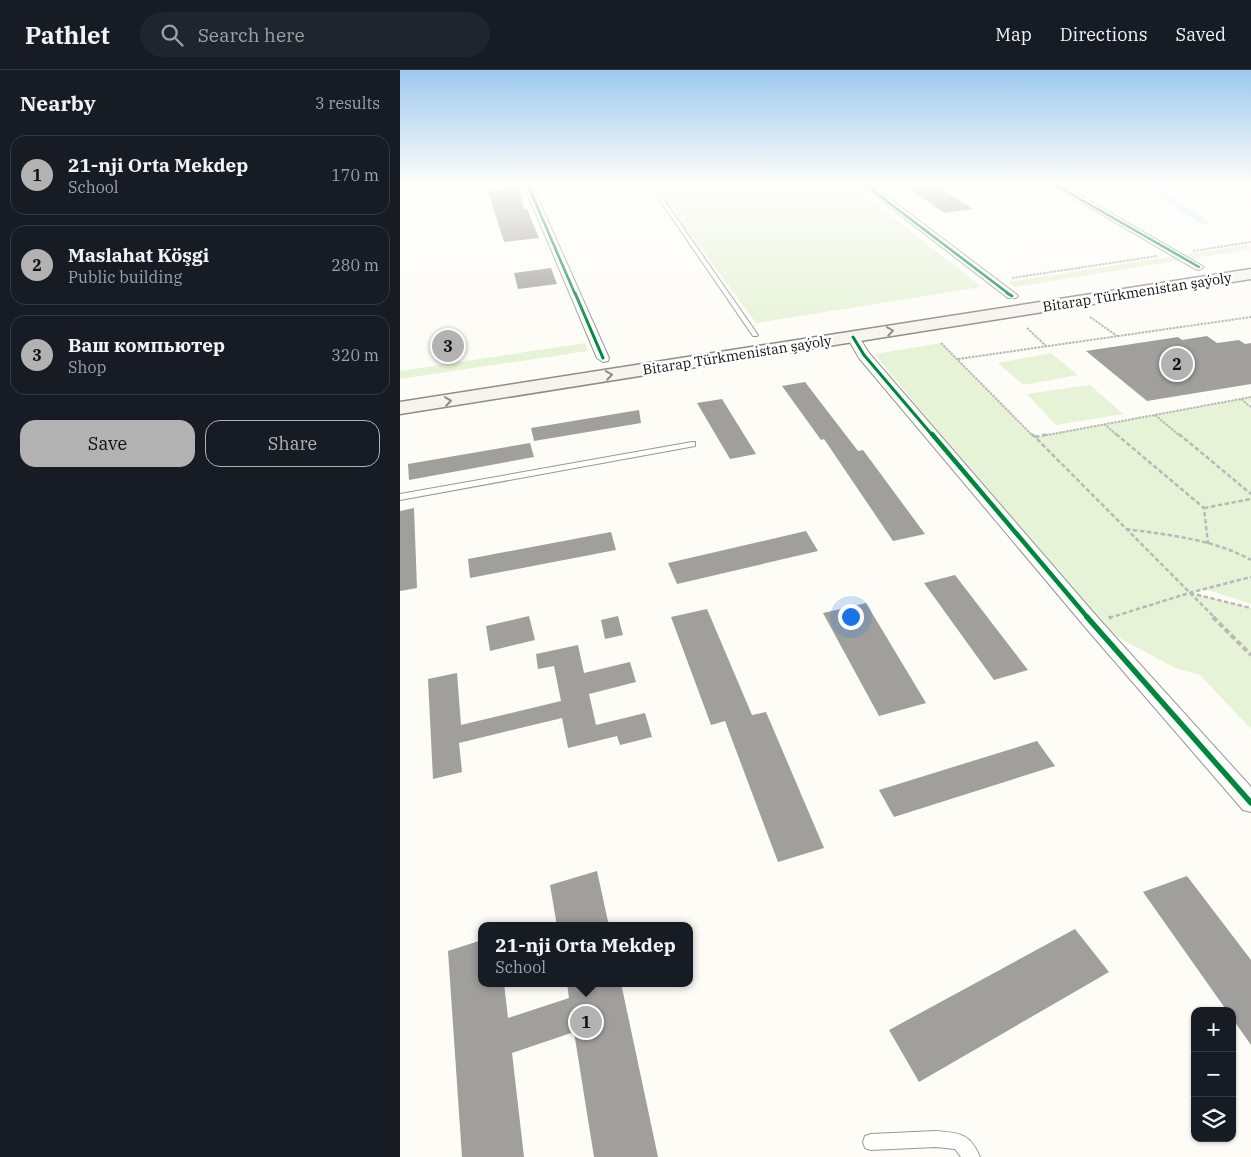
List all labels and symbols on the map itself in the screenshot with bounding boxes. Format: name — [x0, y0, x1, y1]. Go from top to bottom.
street label: Bitarap Türkmenistan şaýoly — [1041, 268, 1233, 316]
one-way arrow — [887, 326, 895, 337]
pin: 3 — [432, 327, 464, 365]
street label: Bitarap Türkmenistan şaýoly — [641, 331, 833, 379]
pin: 2 — [1161, 345, 1193, 383]
one-way arrow — [604, 371, 613, 381]
one-way arrow — [444, 396, 453, 406]
your location — [838, 604, 864, 630]
pin: 1 — [570, 1003, 602, 1041]

